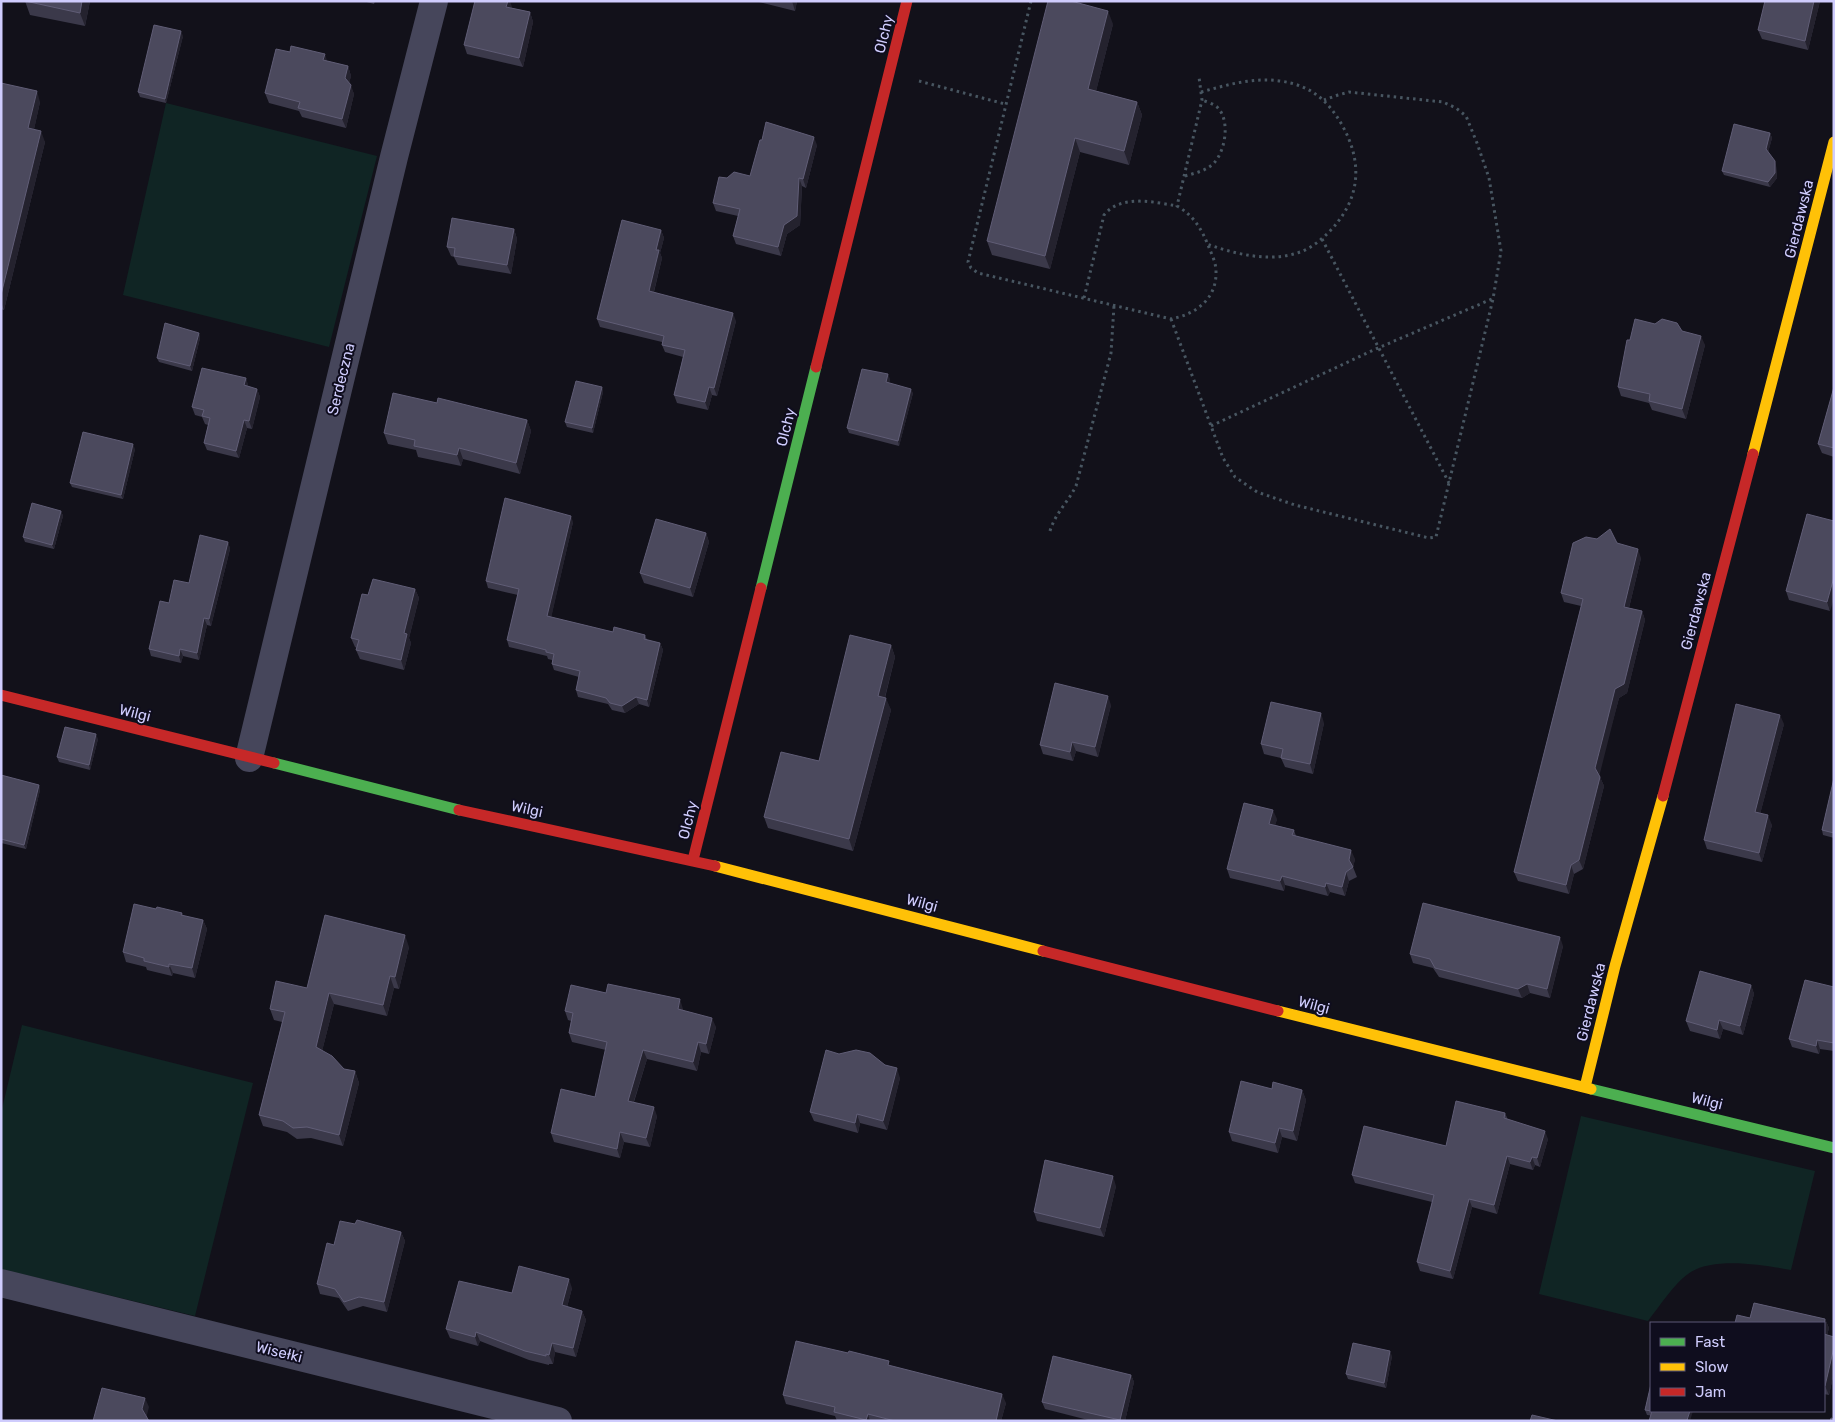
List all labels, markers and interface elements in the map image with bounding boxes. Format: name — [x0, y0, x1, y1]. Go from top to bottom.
street label: Olchy — [871, 13, 897, 55]
street label: Gierdawska — [1781, 178, 1817, 260]
street label: Serdeczna — [323, 341, 359, 417]
street label: Olchy — [773, 406, 799, 448]
street label: Gierdawska — [1677, 570, 1715, 652]
street label: Wilgi — [117, 700, 153, 726]
street label: Wilgi — [510, 797, 544, 821]
street label: Olchy — [675, 799, 701, 841]
street label: Wilgi — [904, 890, 940, 916]
street label: Gierdawska — [1573, 961, 1609, 1043]
street label: Wilgi — [1296, 992, 1332, 1018]
street label: Wilgi — [1689, 1088, 1725, 1114]
legend — [1650, 1322, 1825, 1412]
text: Fast — [1695, 1333, 1725, 1351]
street label: Wisełki — [254, 1338, 304, 1366]
text: Slow — [1695, 1358, 1728, 1376]
text: Jam — [1695, 1383, 1726, 1401]

